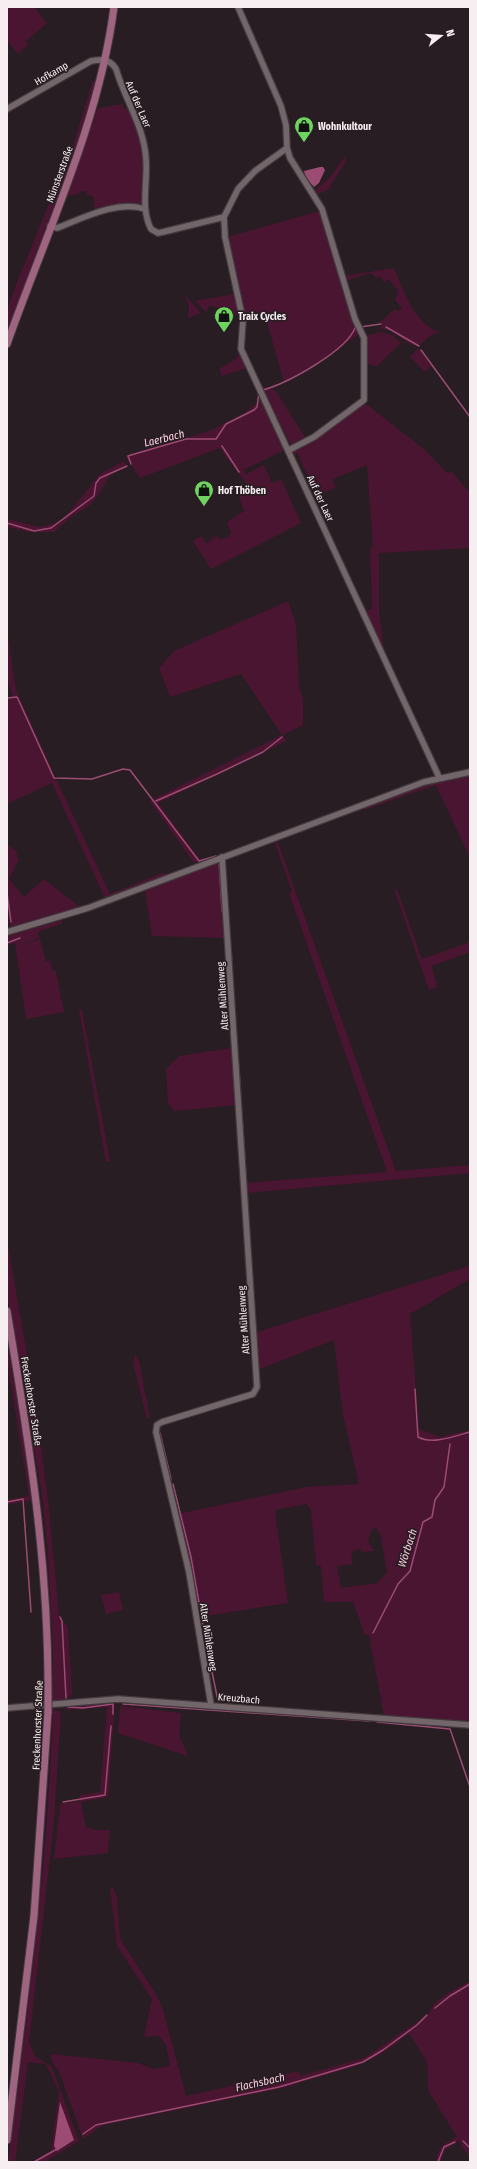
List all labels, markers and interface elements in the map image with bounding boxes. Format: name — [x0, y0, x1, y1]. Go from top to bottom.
north arrow — [421, 16, 461, 56]
text: N — [443, 28, 457, 38]
street label: Hofkamp — [33, 59, 70, 88]
street label: Auf der Laer — [123, 79, 154, 130]
shop icon: Wohnkultour — [293, 115, 315, 143]
place label: Wohnkultour — [318, 121, 372, 133]
street label: Münsterstraße — [44, 144, 76, 204]
shop icon: Traix Cycles — [213, 305, 235, 333]
place label: Traix Cycles — [238, 311, 287, 323]
water label: Laerbach — [143, 427, 186, 450]
street label: Auf der Laer — [304, 473, 336, 524]
shop icon: Hof Thöben — [193, 479, 215, 507]
place label: Hof Thöben — [218, 485, 266, 497]
street label: Alter Mühlenweg — [215, 961, 231, 1030]
street label: Alter Mühlenweg — [236, 1285, 252, 1354]
street label: Freckenhorster Straße — [18, 1356, 44, 1447]
water label: Wörbach — [395, 1527, 420, 1569]
street label: Alter Mühlenweg — [197, 1602, 219, 1672]
street label: Freckenhorster Straße — [30, 1680, 46, 1770]
street label: Kreuzbach — [217, 1691, 261, 1707]
water label: Flachsbach — [234, 2070, 286, 2094]

